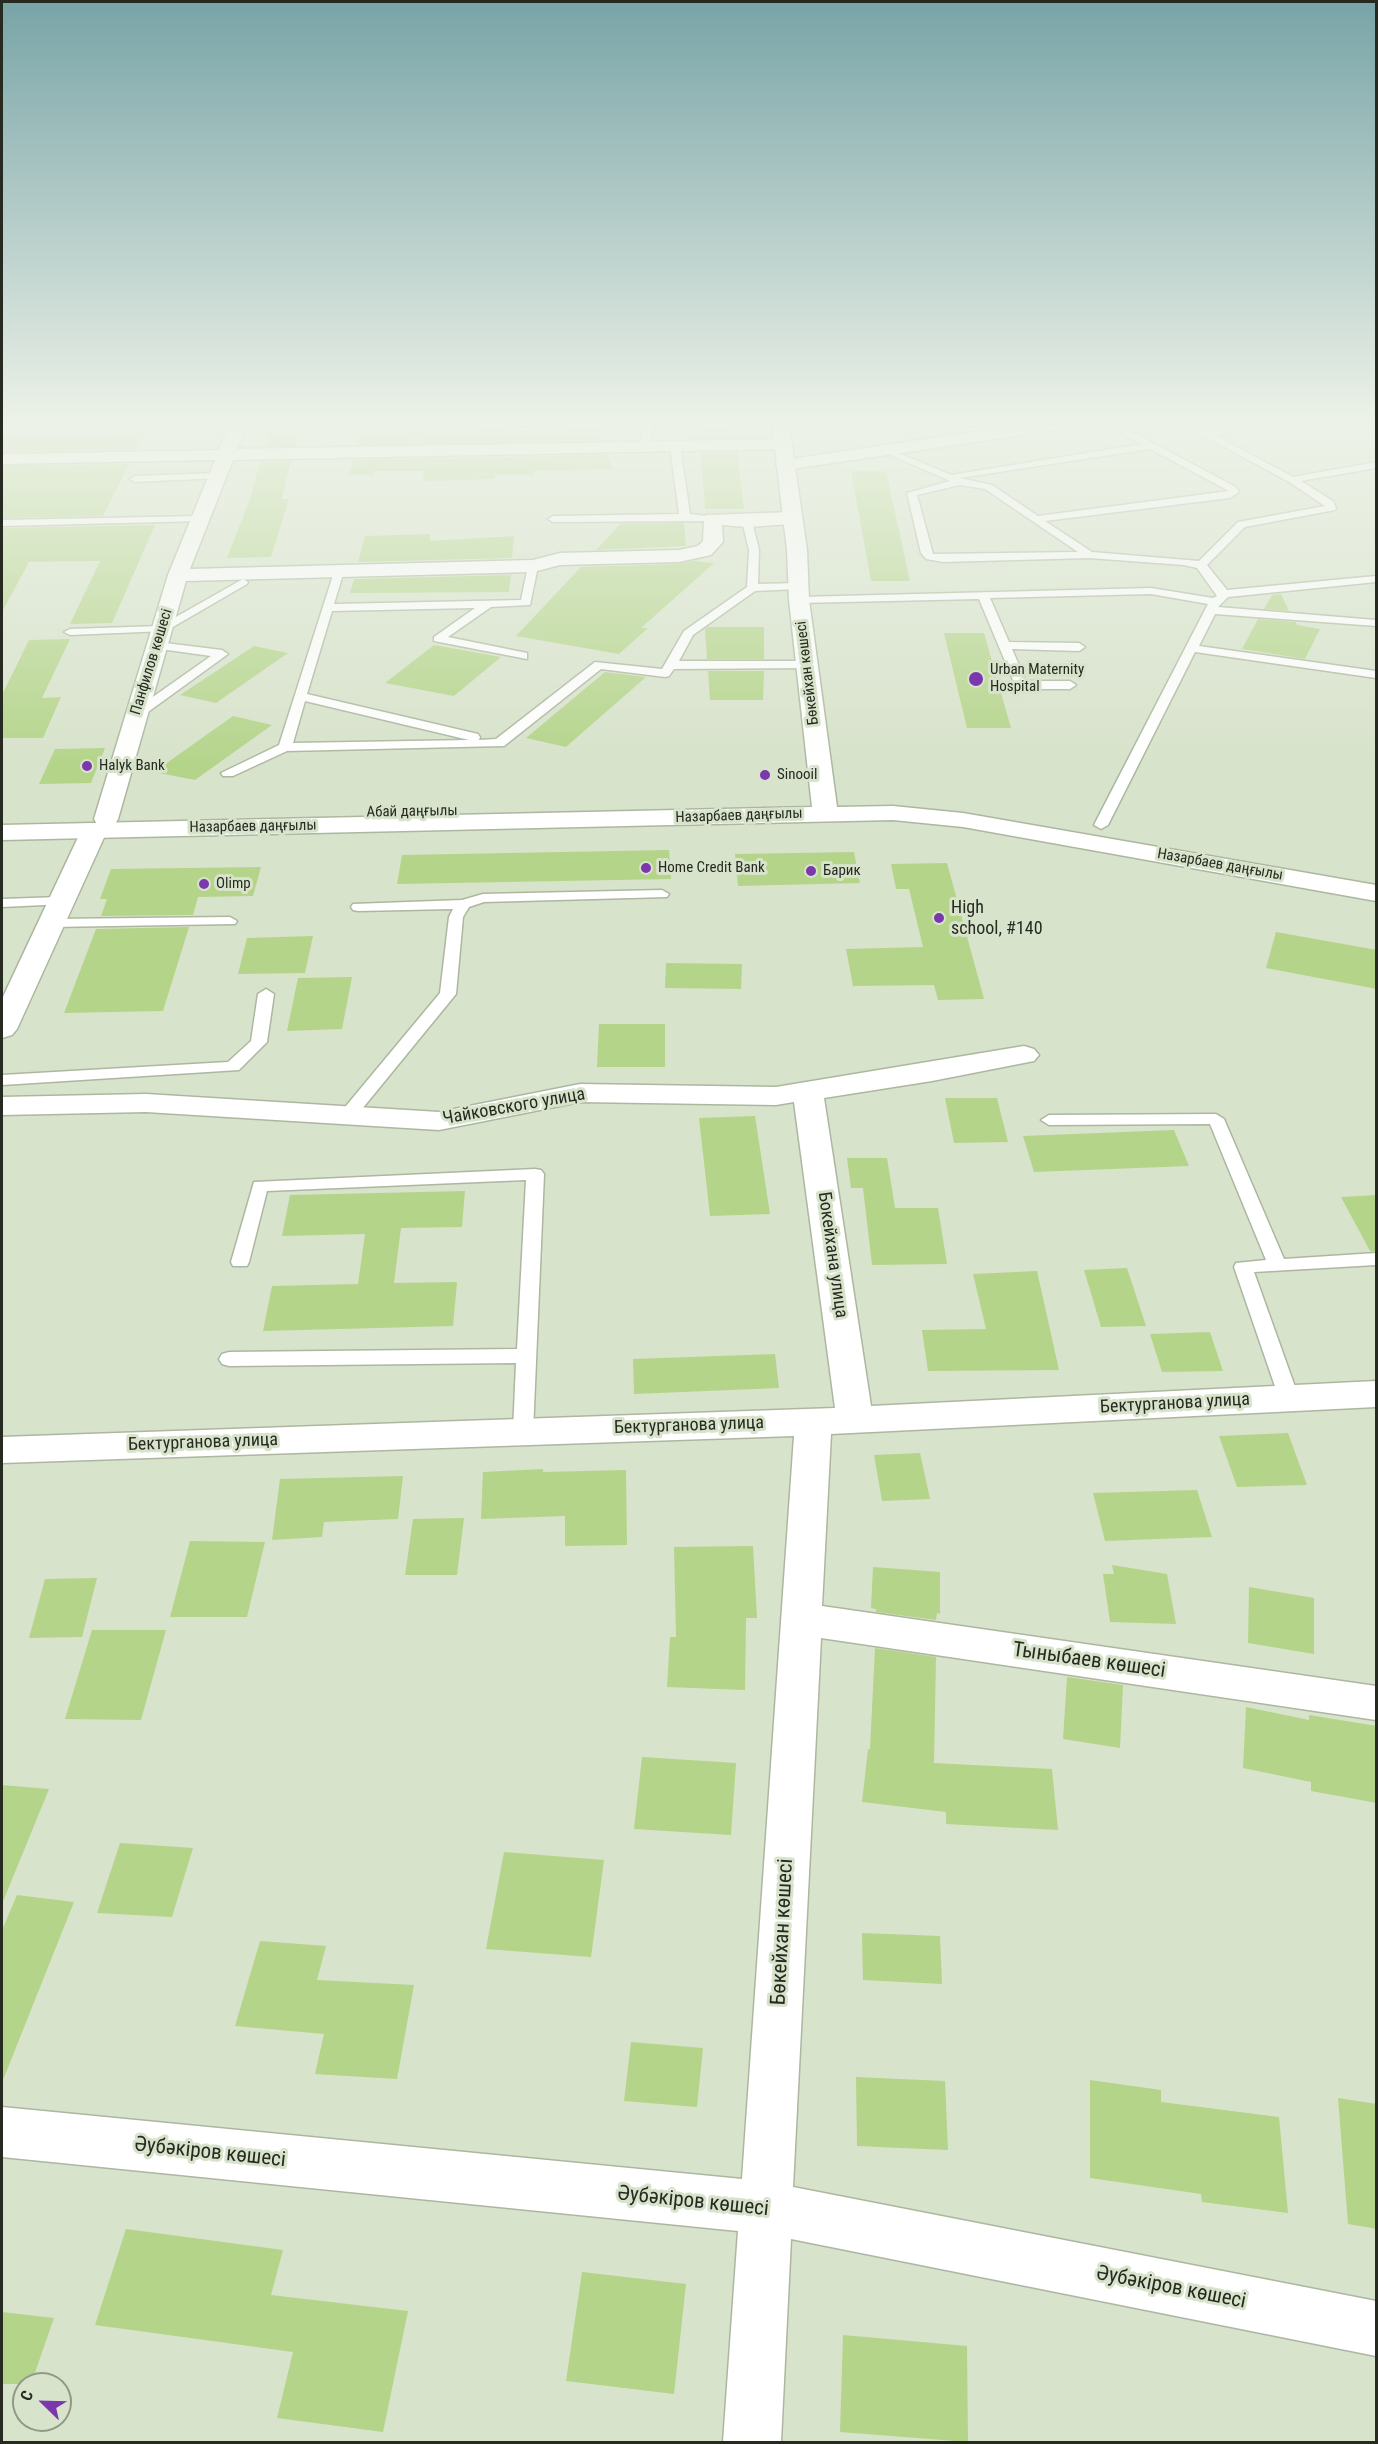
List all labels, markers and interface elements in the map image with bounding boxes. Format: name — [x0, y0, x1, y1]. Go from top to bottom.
street label: Панфилов көшесі — [127, 607, 177, 717]
street label: Бөкейхан көшесі — [793, 620, 823, 726]
place label: Urban Maternity Hospital — [990, 661, 1084, 696]
marker: Urban Maternity Hospital — [967, 670, 985, 688]
place label: Halyk Bank — [99, 757, 165, 775]
marker: Halyk Bank — [80, 759, 94, 773]
place label: Sinooil — [777, 766, 817, 784]
marker: Sinooil — [758, 768, 772, 782]
street label: Абай даңғылы — [366, 802, 458, 822]
street label: Назарбаев даңғылы — [675, 805, 803, 827]
street label: Назарбаев даңғылы — [189, 817, 317, 837]
street label: Назарбаев даңғылы — [1156, 845, 1284, 885]
place label: Home Credit Bank — [658, 859, 765, 877]
marker: Home Credit Bank — [639, 861, 653, 875]
place label: Барик — [823, 862, 861, 880]
marker: Барик — [804, 864, 818, 878]
place label: Olimp — [216, 875, 251, 893]
marker: Olimp — [197, 877, 211, 891]
place label: High school, #140 — [951, 897, 1043, 940]
marker: High school, #140 — [932, 911, 946, 925]
street label: Чайковского улица — [441, 1084, 587, 1130]
street label: Бокейхана улица — [812, 1191, 852, 1319]
street label: Бектурганова улица — [1100, 1389, 1250, 1419]
street label: Бектурганова улица — [614, 1413, 764, 1439]
street label: Бектурганова улица — [128, 1430, 278, 1456]
street label: Тыныбаев көшесі — [1011, 1638, 1167, 1684]
street label: Бөкейхан көшесі — [767, 1858, 799, 2006]
street label: Әубәкіров көшесі — [133, 2133, 287, 2173]
street label: Әубәкіров көшесі — [616, 2182, 770, 2222]
street label: Әубәкіров көшесі — [1094, 2261, 1248, 2315]
north arrow — [12, 2372, 72, 2432]
text: С — [16, 2388, 37, 2403]

